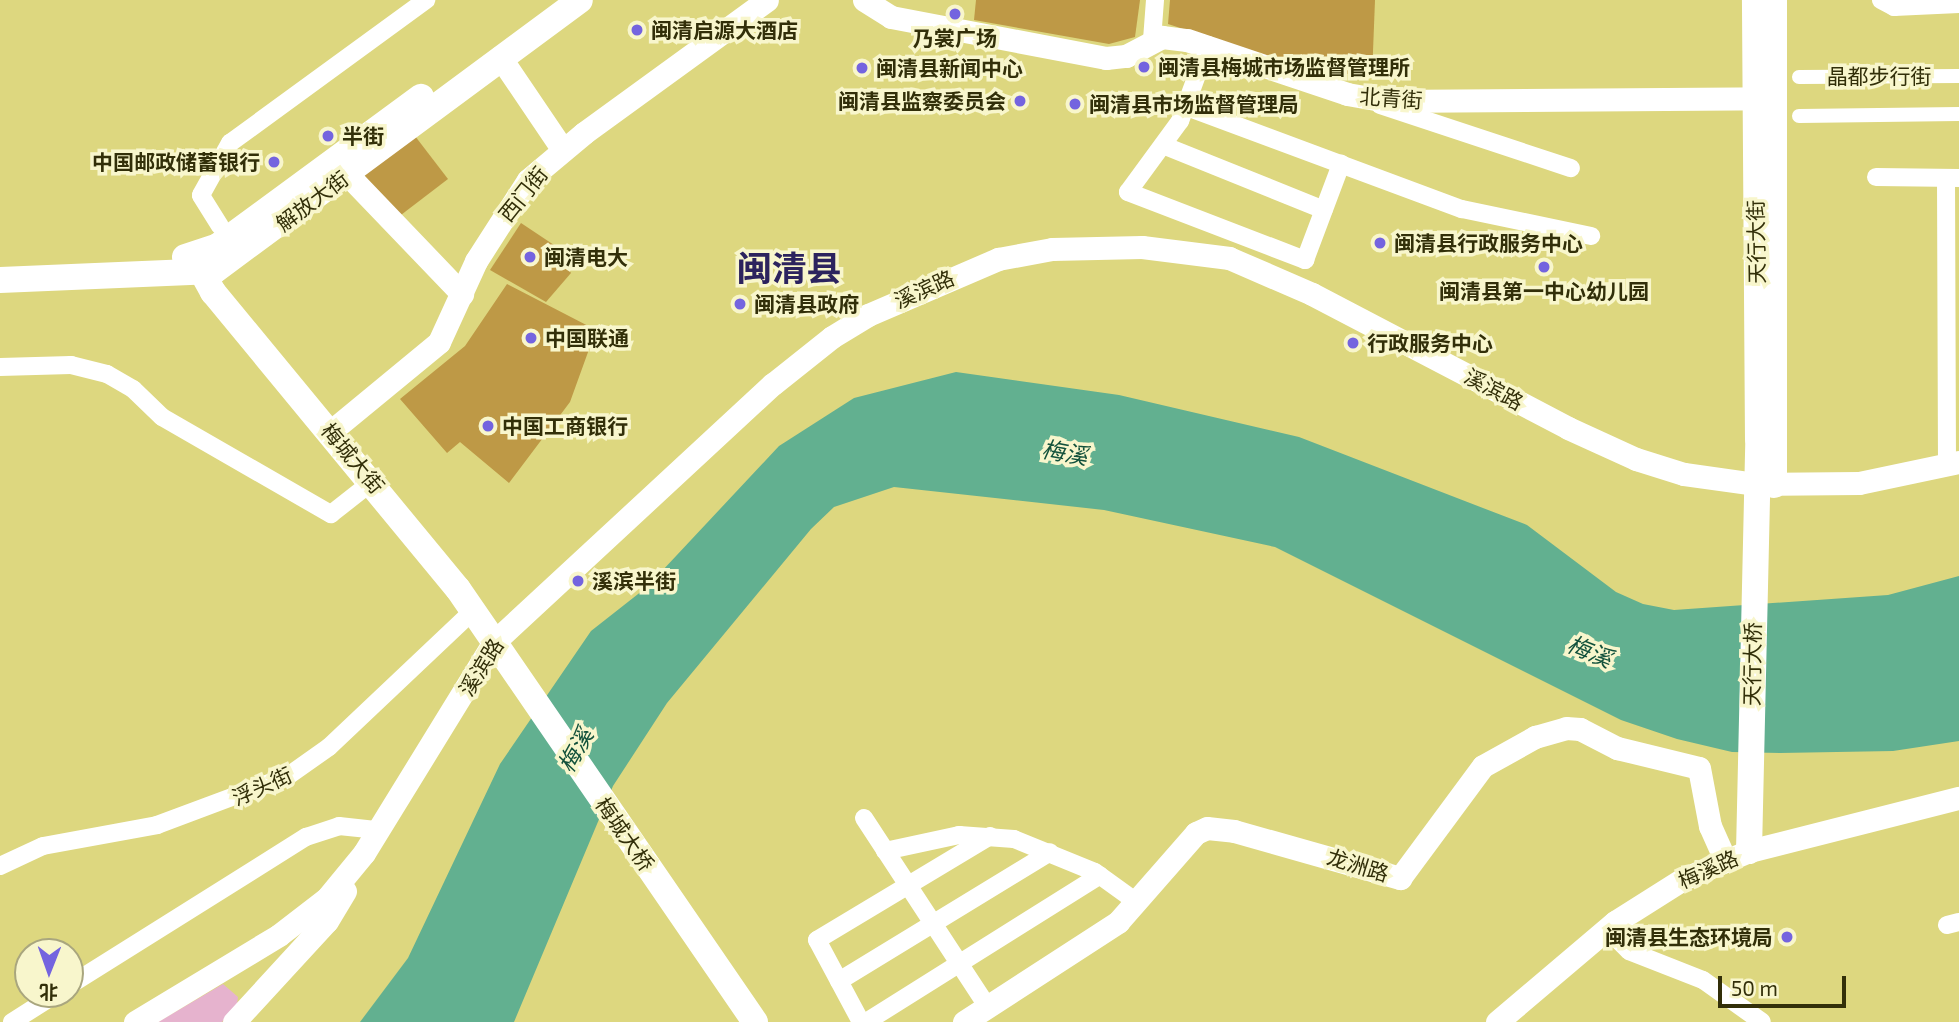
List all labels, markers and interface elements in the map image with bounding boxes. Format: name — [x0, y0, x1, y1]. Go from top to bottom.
marker: 乃裳广场 — [947, 6, 963, 22]
place label: 闽清启源大酒店 — [651, 17, 798, 43]
marker: 闽清启源大酒店 — [629, 22, 645, 38]
place label: 乃裳广场 — [913, 25, 997, 51]
place label: 闽清县梅城市场监督管理所 — [1158, 54, 1410, 80]
place label: 闽清县新闻中心 — [876, 55, 1023, 81]
marker: 闽清县梅城市场监督管理所 — [1136, 59, 1152, 75]
marker: 闽清县新闻中心 — [854, 60, 870, 76]
street label: 晶都步行街 — [1827, 63, 1931, 89]
street label: 北青街 — [1359, 83, 1423, 113]
place label: 闽清县监察委员会 — [838, 88, 1006, 114]
place label: 闽清县市场监督管理局 — [1089, 91, 1299, 117]
marker: 闽清县监察委员会 — [1012, 93, 1028, 109]
marker: 闽清县市场监督管理局 — [1067, 96, 1083, 112]
place label: 半街 — [342, 123, 384, 149]
marker: 半街 — [320, 128, 336, 144]
place label: 中国邮政储蓄银行 — [92, 149, 260, 175]
marker: 中国邮政储蓄银行 — [266, 154, 282, 170]
street label: 西门街 — [493, 162, 553, 226]
street label: 解放大街 — [271, 166, 353, 236]
street label: 天行大街 — [1743, 200, 1769, 284]
place label: 闽清县行政服务中心 — [1394, 230, 1583, 256]
marker: 闽清县行政服务中心 — [1372, 235, 1388, 251]
place label: 闽清电大 — [544, 244, 628, 270]
district label: 闽清县 — [737, 246, 841, 288]
marker: 闽清电大 — [522, 249, 538, 265]
marker: 闽清县第一中心幼儿园 — [1536, 259, 1552, 275]
street label: 溪滨路 — [890, 265, 958, 313]
place label: 闽清县第一中心幼儿园 — [1439, 278, 1649, 304]
place label: 闽清县政府 — [754, 291, 859, 317]
marker: 闽清县政府 — [732, 296, 748, 312]
place label: 中国联通 — [545, 325, 629, 351]
marker: 中国联通 — [523, 330, 539, 346]
place label: 行政服务中心 — [1367, 330, 1493, 356]
marker: 行政服务中心 — [1345, 335, 1361, 351]
street label: 溪滨路 — [1460, 363, 1528, 415]
place label: 中国工商银行 — [502, 413, 628, 439]
street label: 梅城大街 — [316, 418, 390, 498]
marker: 中国工商银行 — [480, 418, 496, 434]
water label: 梅溪 — [1040, 434, 1090, 470]
place label: 溪滨半街 — [592, 568, 676, 594]
marker: 溪滨半街 — [570, 573, 586, 589]
street label: 天行大桥 — [1739, 622, 1765, 706]
water label: 梅溪 — [1564, 630, 1616, 672]
street label: 溪滨路 — [454, 634, 508, 700]
water label: 梅溪 — [552, 723, 598, 777]
street label: 浮头街 — [228, 762, 296, 810]
street label: 梅城大桥 — [591, 792, 659, 876]
street label: 龙洲路 — [1324, 844, 1392, 886]
street label: 梅溪路 — [1674, 845, 1742, 893]
place label: 闽清县生态环境局 — [1605, 924, 1773, 950]
marker: 闽清县生态环境局 — [1779, 929, 1795, 945]
north arrow — [14, 938, 84, 1008]
scale bar — [1721, 962, 1849, 1006]
text: 50 m — [1731, 975, 1778, 1000]
text: 北 — [39, 981, 58, 1004]

